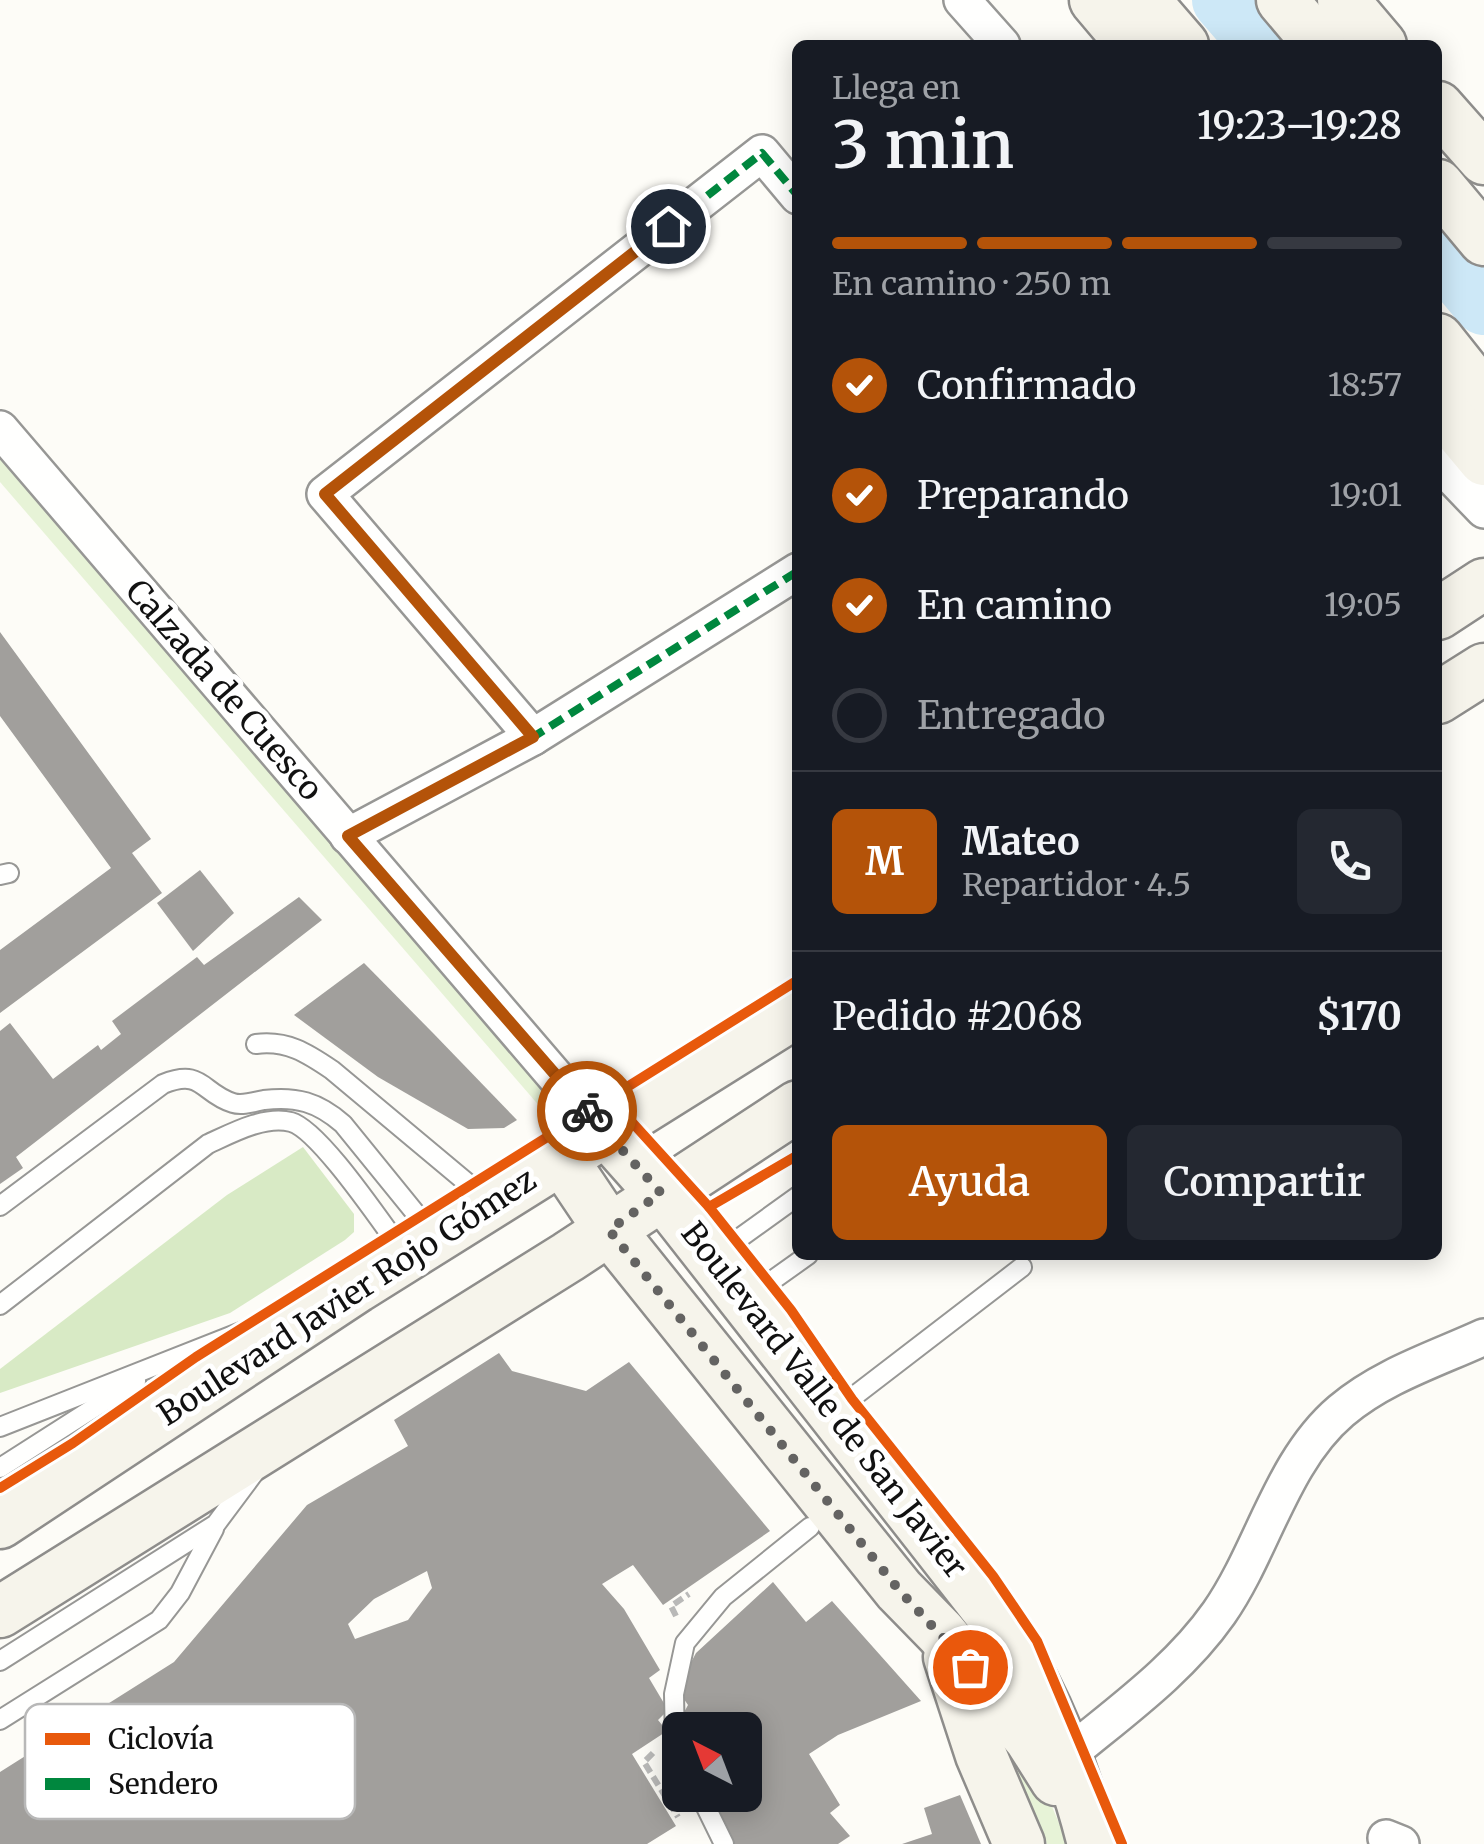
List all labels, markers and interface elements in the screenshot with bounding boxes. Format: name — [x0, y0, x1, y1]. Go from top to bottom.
text: Llega en — [832, 68, 960, 108]
text: 19:23–19:28 — [1197, 102, 1402, 149]
text: 3 min — [832, 104, 1014, 186]
pin — [626, 184, 711, 269]
icon: home — [641, 199, 696, 254]
text: En camino · 250 m — [832, 264, 1111, 304]
icon: check — [832, 358, 887, 413]
text: Confirmado — [917, 362, 1137, 409]
text: 18:57 — [1328, 365, 1402, 405]
icon: check — [832, 468, 887, 523]
text: Preparando — [917, 472, 1129, 519]
text: 19:01 — [1329, 475, 1402, 515]
street label: Calzada de Cuesco — [117, 571, 331, 809]
icon: check — [832, 578, 887, 633]
text: En camino — [917, 582, 1112, 629]
text: 19:05 — [1324, 585, 1402, 625]
text: Entregado — [917, 692, 1106, 739]
button: phone — [1297, 809, 1402, 914]
text: Mateo — [962, 818, 1080, 865]
text: M — [865, 838, 904, 885]
text: Repartidor · 4.5 — [962, 865, 1191, 905]
text: Pedido #2068 — [832, 993, 1083, 1040]
text: $170 — [1316, 993, 1402, 1040]
courier — [537, 1061, 637, 1161]
icon: bike — [560, 1084, 615, 1139]
button: Ayuda — [832, 1125, 1107, 1240]
button: Compartir — [1127, 1125, 1402, 1240]
street label: Boulevard Javier Rojo Gómez — [150, 1160, 544, 1434]
street label: Boulevard Valle de San Javier — [673, 1214, 975, 1586]
pin — [928, 1625, 1013, 1710]
icon: bag — [943, 1640, 998, 1695]
legend — [25, 1704, 355, 1819]
north arrow — [662, 1712, 762, 1812]
map controls — [662, 1712, 762, 1812]
text: Ciclovía — [108, 1721, 214, 1757]
text: Sendero — [108, 1766, 218, 1802]

